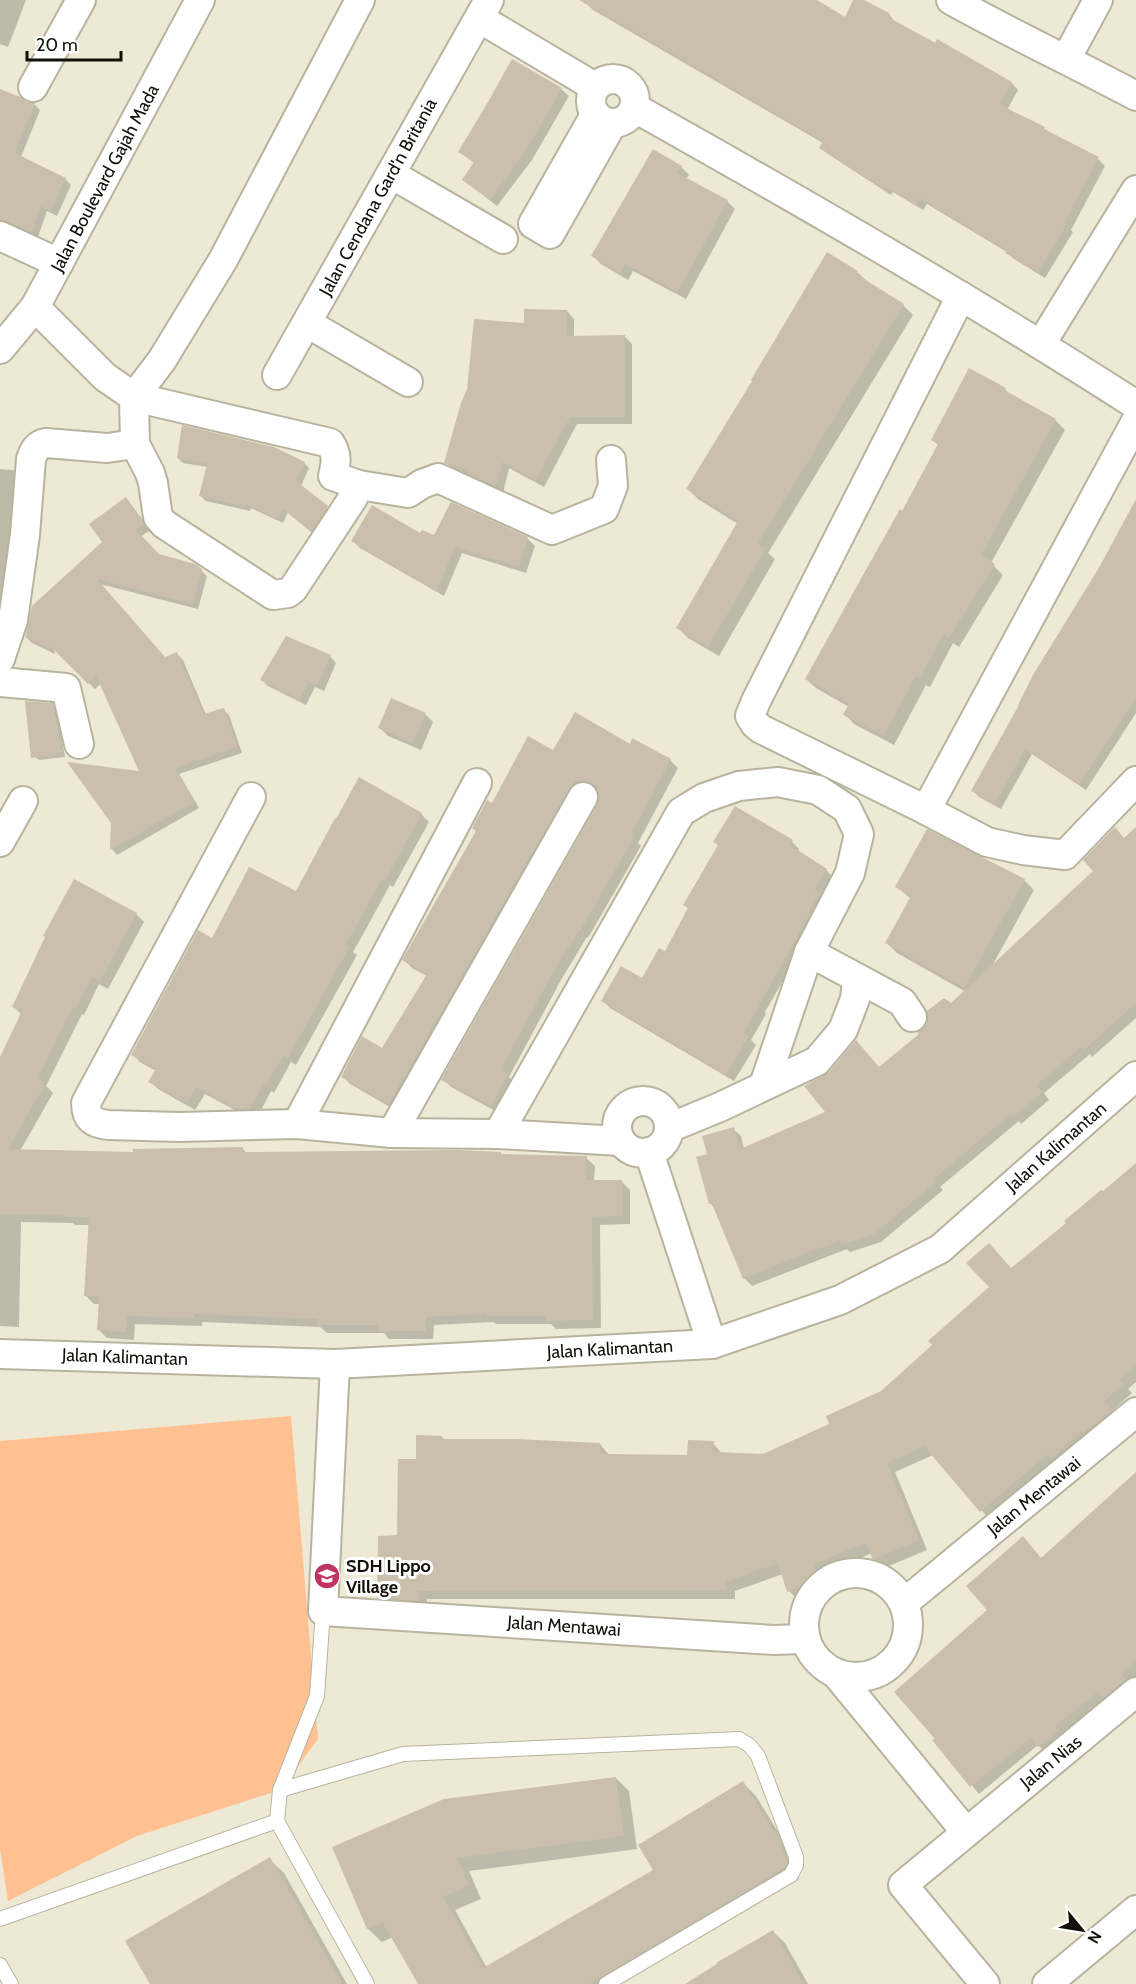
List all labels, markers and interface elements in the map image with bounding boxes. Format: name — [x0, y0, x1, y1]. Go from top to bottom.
scale bar — [27, 24, 122, 62]
text: 20 m — [36, 34, 78, 56]
street label: Jalan Boulevard Gajah Mada — [46, 80, 164, 276]
street label: Jalan Cendana Gard'n Britania — [314, 94, 442, 300]
street label: Jalan Kalimantan — [1000, 1097, 1111, 1197]
street label: Jalan Kalimantan — [545, 1335, 674, 1363]
street label: Jalan Kalimantan — [61, 1344, 188, 1370]
street label: Jalan Mentawai — [982, 1452, 1085, 1541]
place label: SDH Lippo Village — [346, 1555, 431, 1598]
school or university icon: SDH Lippo Village — [312, 1561, 342, 1591]
street label: Jalan Mentawai — [506, 1611, 621, 1641]
street label: Jalan Nias — [1015, 1731, 1086, 1794]
north arrow — [1052, 1900, 1112, 1960]
text: N — [1084, 1928, 1106, 1947]

